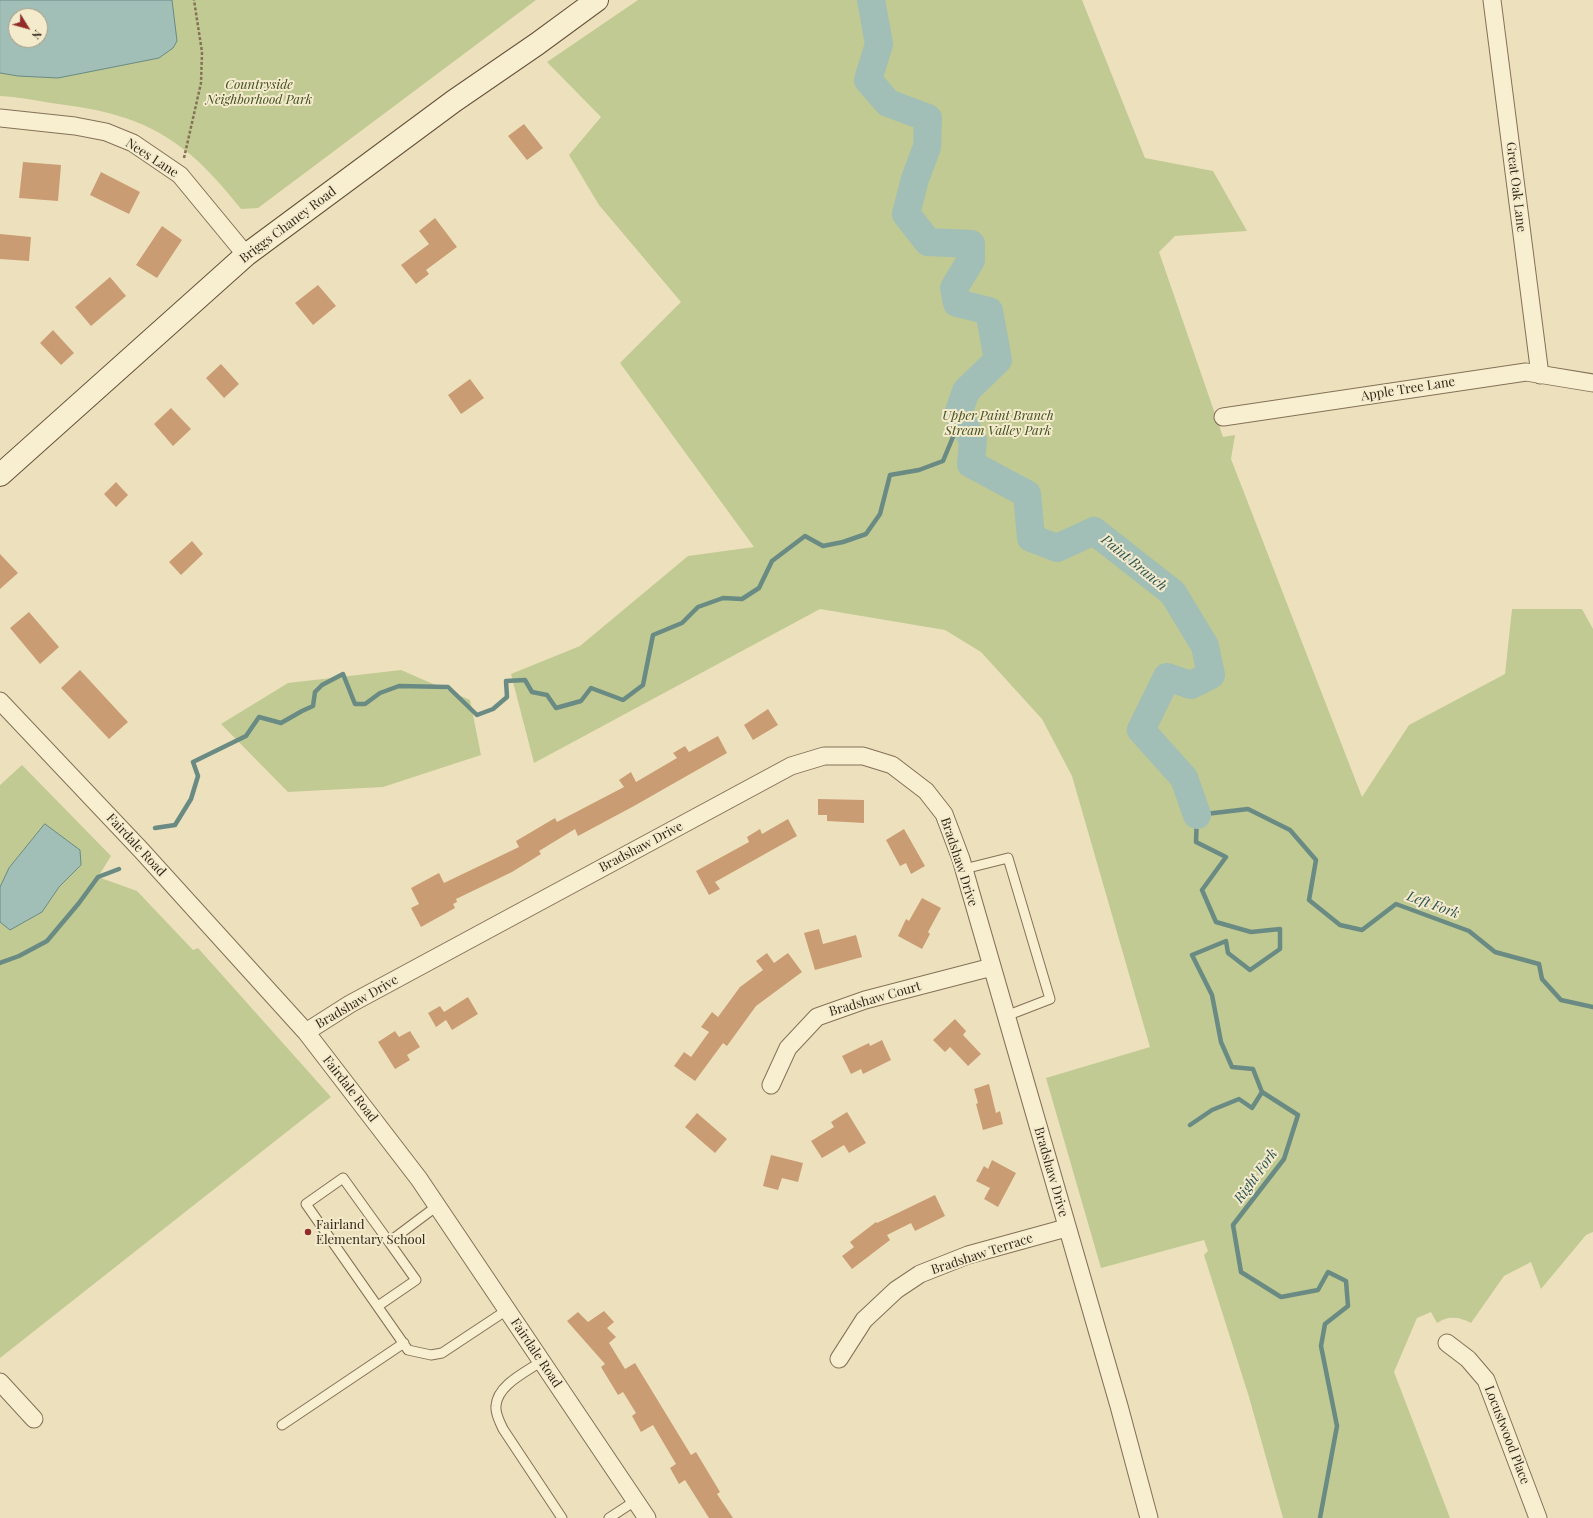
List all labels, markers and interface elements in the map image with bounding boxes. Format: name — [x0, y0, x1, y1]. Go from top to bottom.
north arrow — [8, 8, 48, 48]
text: N — [29, 27, 46, 43]
park label: Countryside Neighborhood Park — [206, 77, 312, 108]
street label: Nees Lane — [123, 135, 181, 181]
street label: Great Oak Lane — [1503, 141, 1529, 233]
street label: Briggs Chaney Road — [237, 184, 339, 266]
street label: Apple Tree Lane — [1360, 374, 1456, 404]
park label: Upper Paint Branch Stream Valley Park — [942, 408, 1054, 439]
water label: Paint Branch — [1098, 531, 1170, 595]
street label: Fairdale Road — [103, 810, 169, 880]
street label: Bradshaw Drive — [937, 815, 981, 909]
street label: Bradshaw Drive — [596, 818, 686, 876]
water label: Left Fork — [1405, 888, 1461, 922]
street label: Bradshaw Drive — [313, 972, 401, 1032]
street label: Bradshaw Court — [827, 978, 923, 1020]
street label: Fairdale Road — [319, 1053, 381, 1125]
street label: Bradshaw Drive — [1031, 1125, 1071, 1219]
water label: Right Fork — [1231, 1146, 1281, 1206]
place label: Fairland Elementary School — [316, 1217, 425, 1248]
marker: Fairland Elementary School — [303, 1227, 313, 1237]
street label: Bradshaw Terrace — [929, 1230, 1035, 1278]
street label: Fairdale Road — [507, 1315, 565, 1391]
street label: Locustwood Place — [1481, 1383, 1533, 1487]

